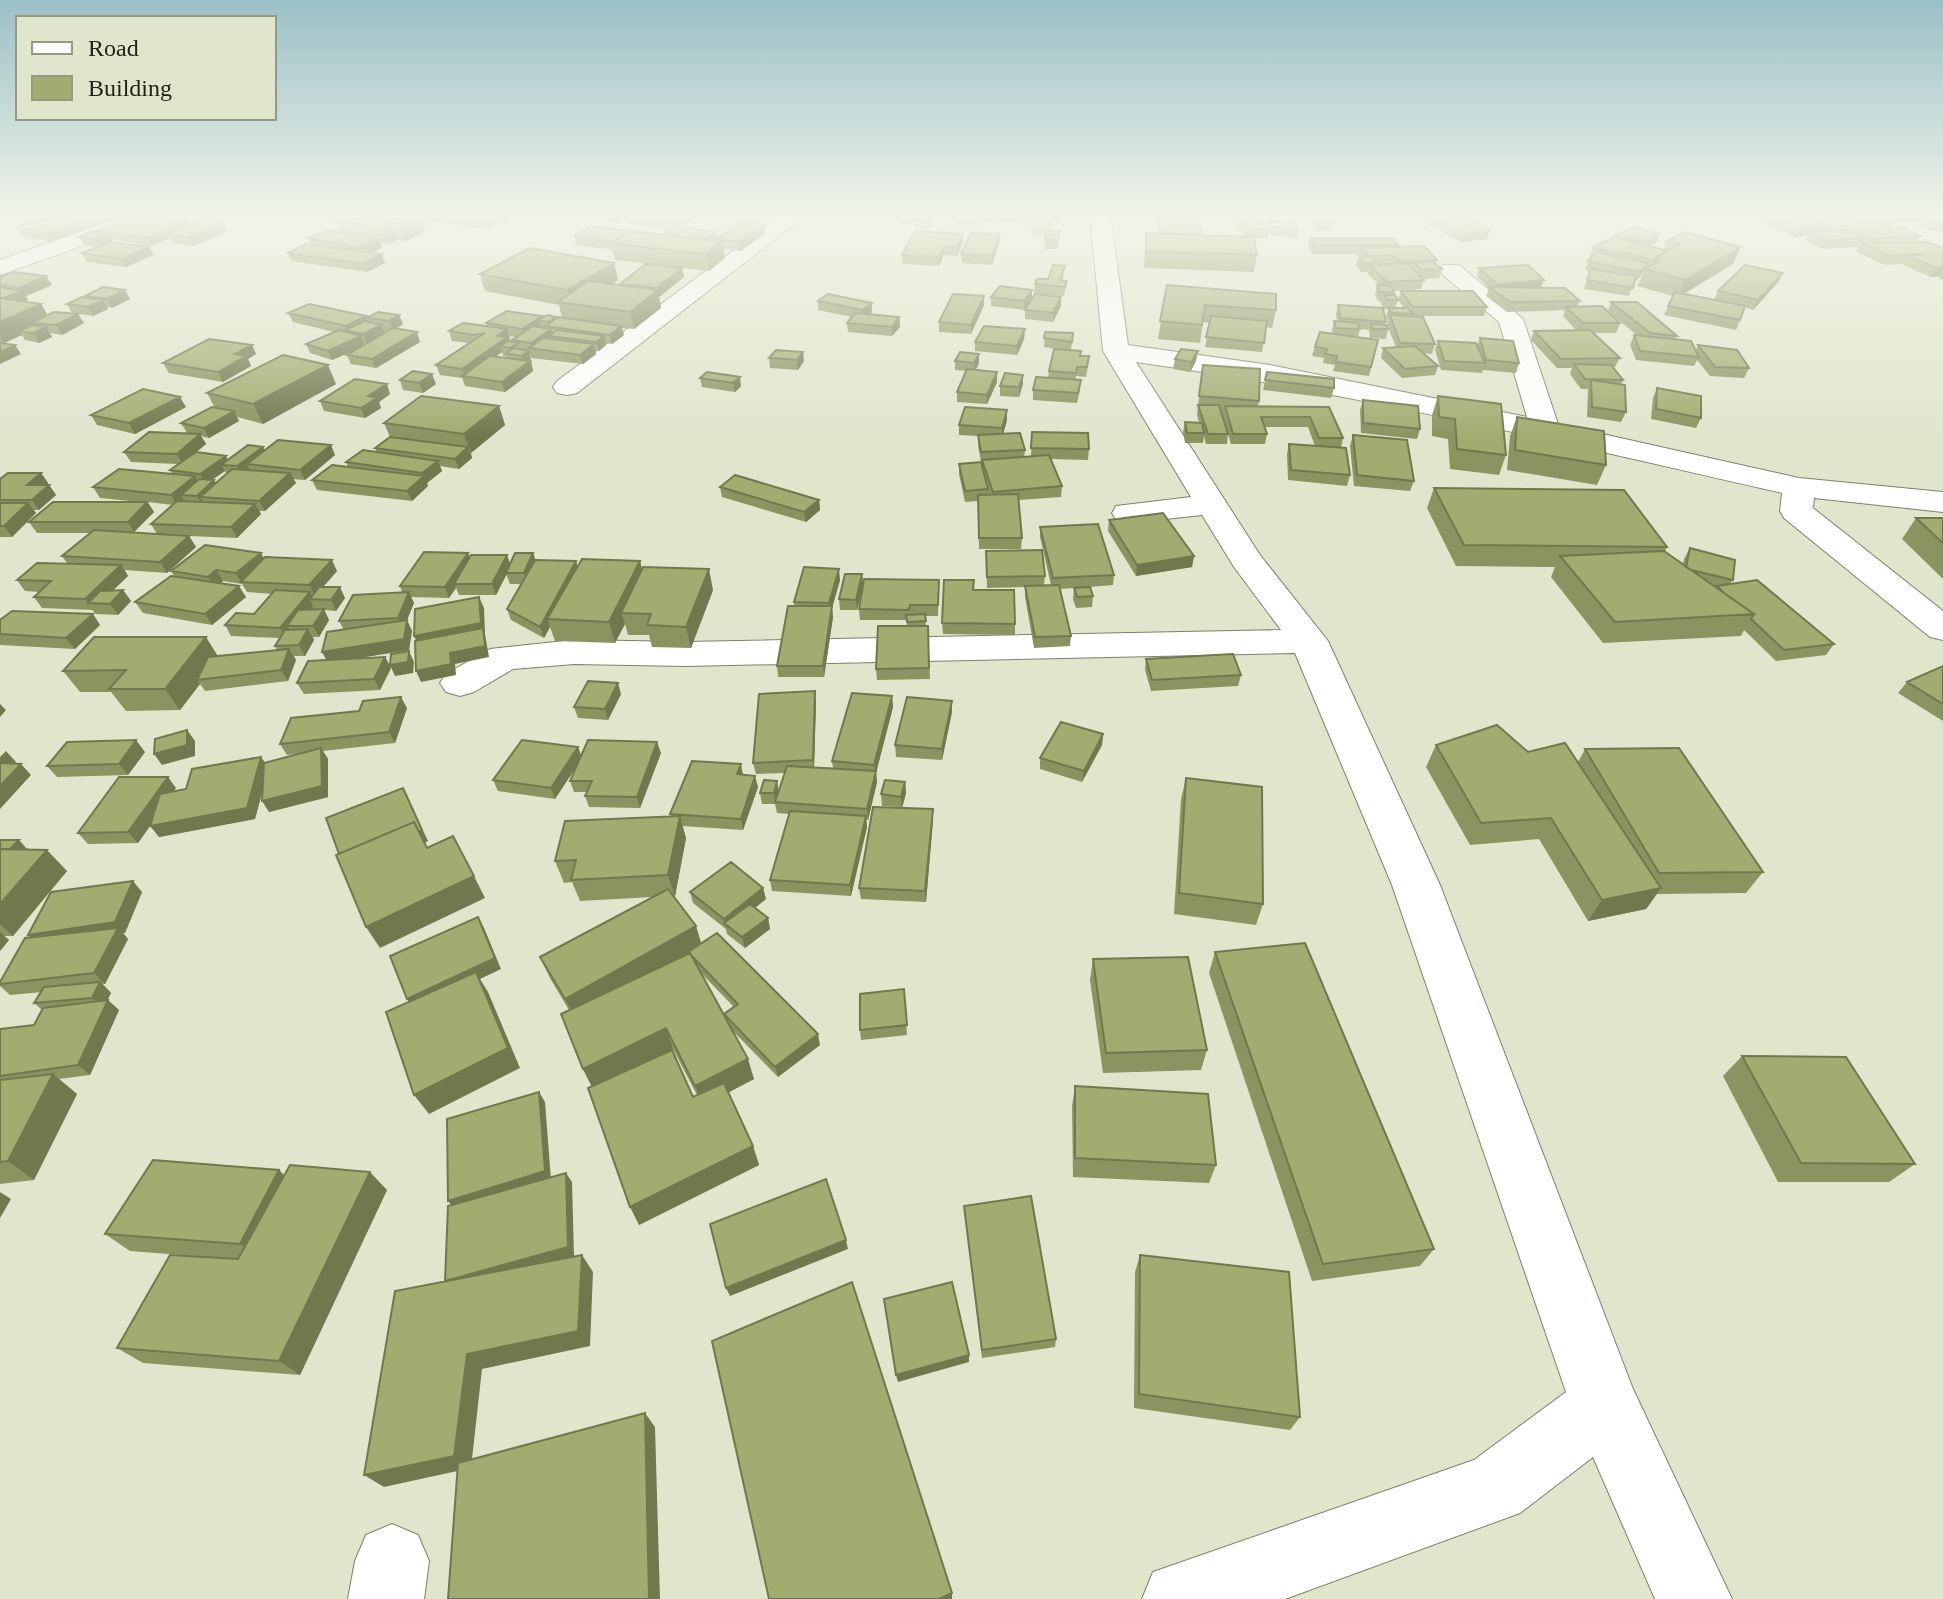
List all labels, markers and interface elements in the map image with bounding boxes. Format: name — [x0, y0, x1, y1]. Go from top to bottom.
legend — [16, 16, 276, 120]
text: Road — [88, 35, 139, 61]
text: Building — [88, 75, 172, 101]

